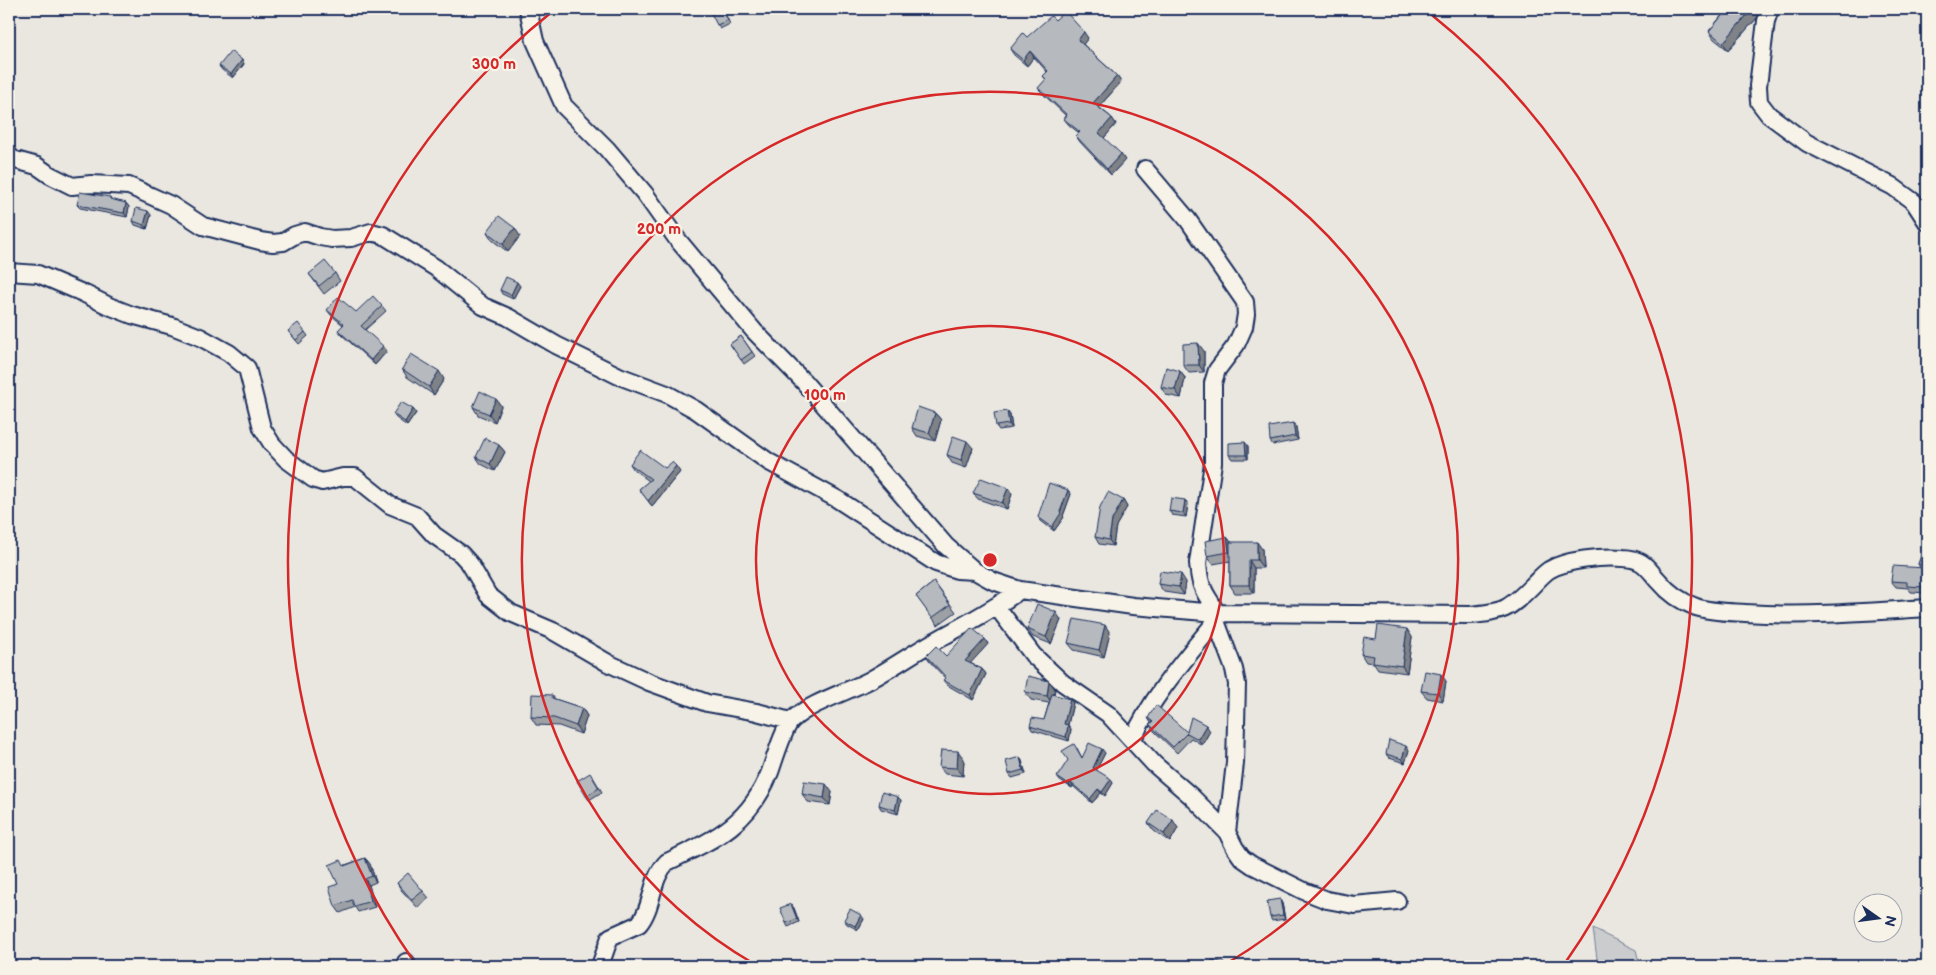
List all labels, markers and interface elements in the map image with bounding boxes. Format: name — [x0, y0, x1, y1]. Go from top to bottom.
text: 300 m — [472, 55, 516, 74]
text: 200 m — [637, 220, 681, 239]
text: 100 m — [804, 386, 846, 405]
centre of rings — [981, 551, 999, 569]
north arrow — [1854, 892, 1904, 942]
text: N — [1881, 914, 1900, 928]

